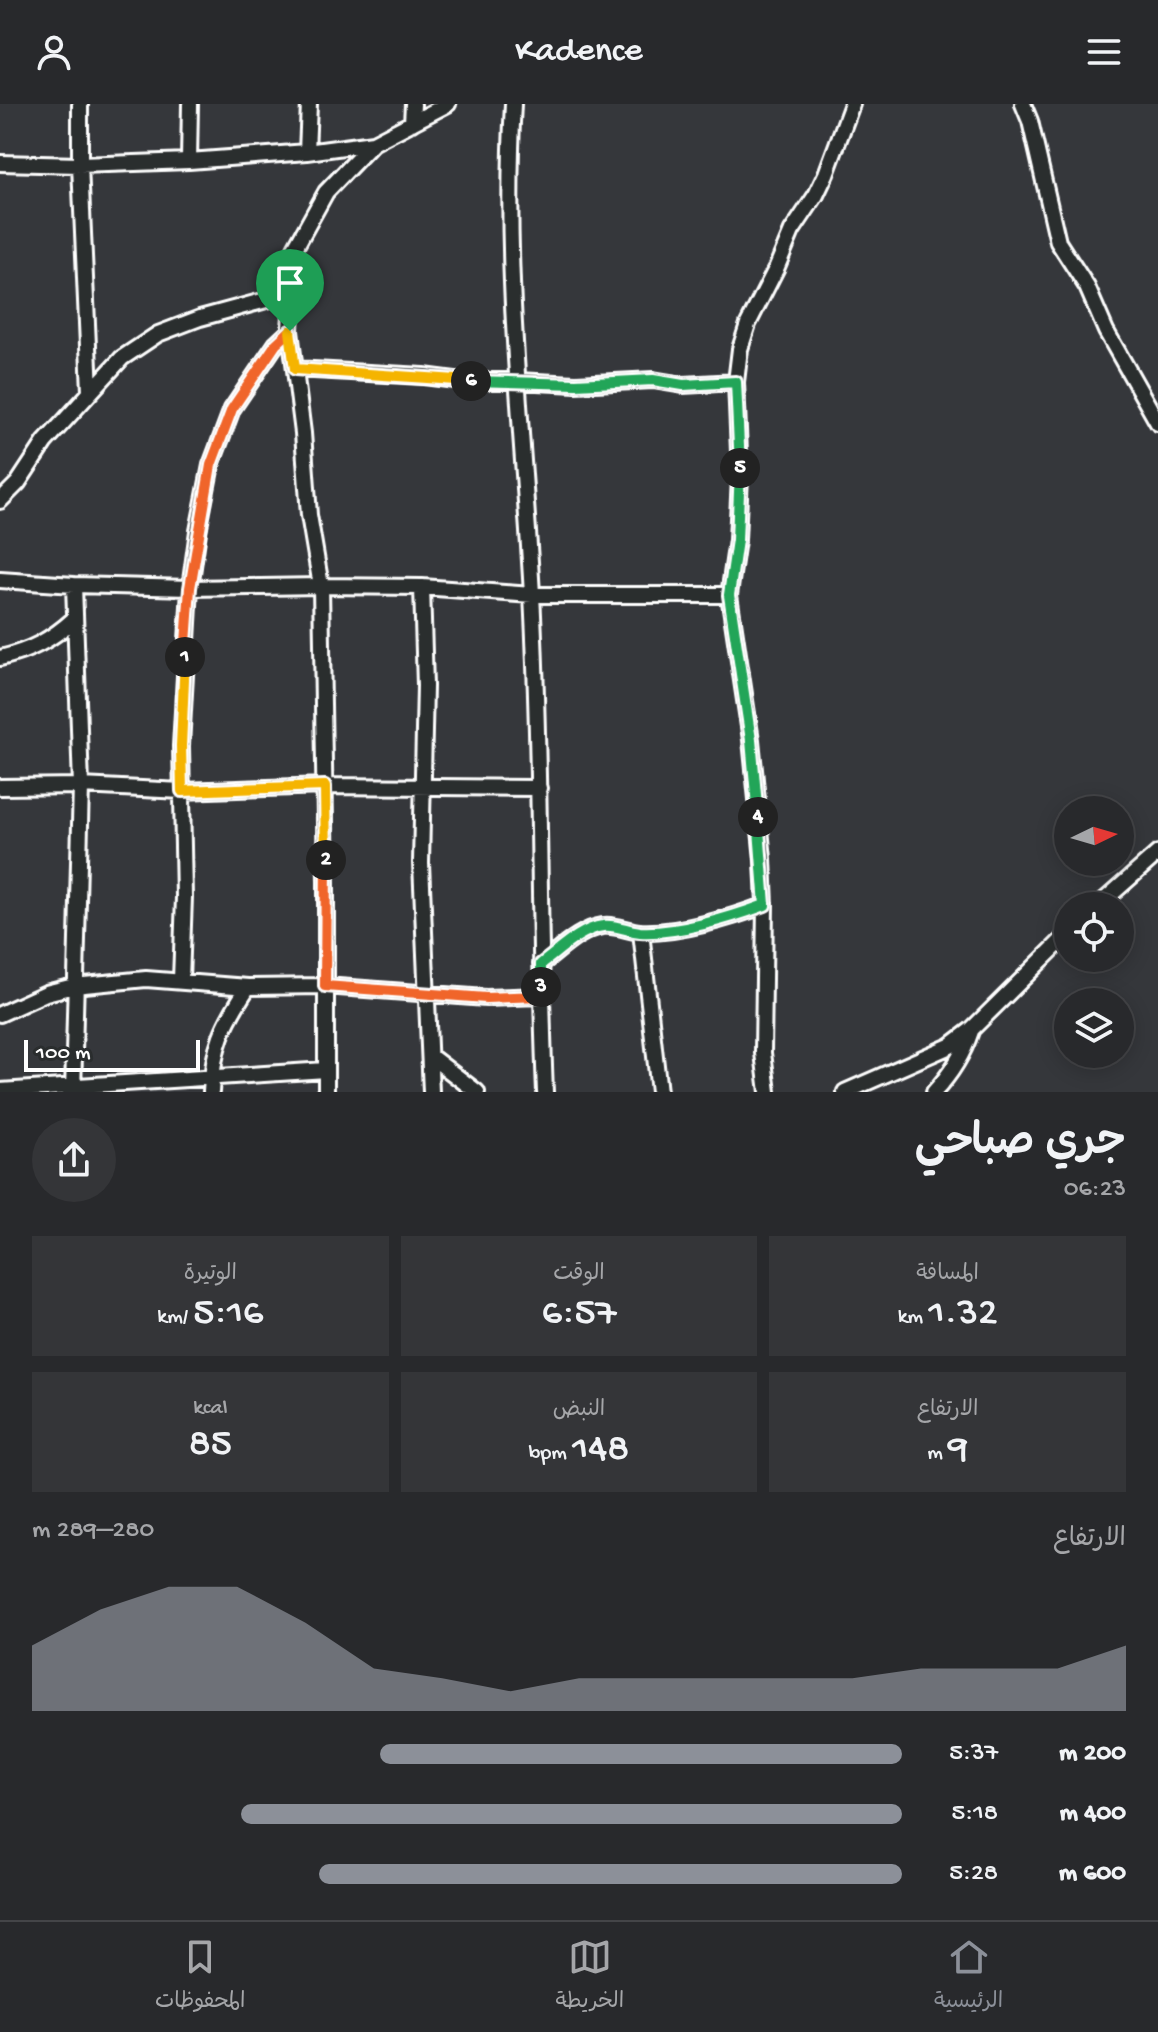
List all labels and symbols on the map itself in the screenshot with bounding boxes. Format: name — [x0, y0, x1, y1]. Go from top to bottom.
pin — [256, 249, 324, 331]
pin: 6 — [451, 361, 491, 401]
pin: 5 — [720, 448, 760, 488]
pin: 1 — [165, 637, 205, 677]
north arrow — [1054, 796, 1134, 876]
pin: 4 — [738, 797, 778, 837]
pin: 2 — [306, 840, 346, 880]
pin: 3 — [521, 967, 561, 1007]
scale bar — [24, 1036, 200, 1072]

